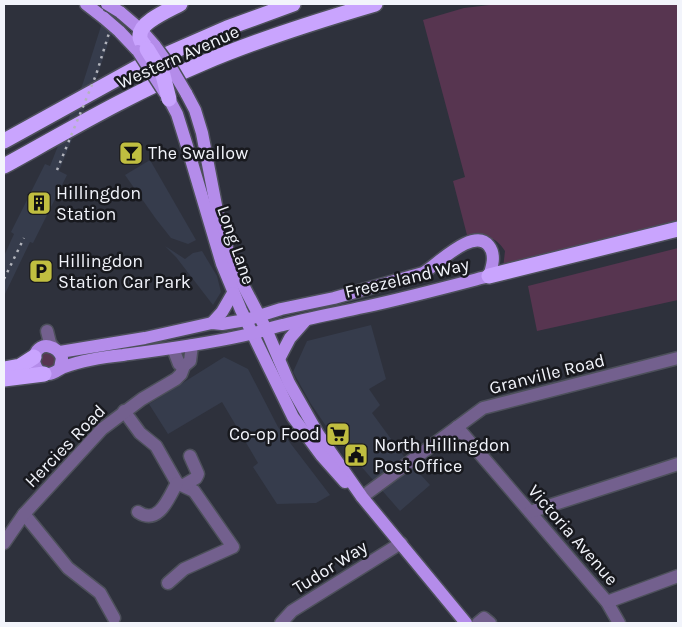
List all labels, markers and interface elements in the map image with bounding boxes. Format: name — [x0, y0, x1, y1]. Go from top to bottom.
street label: Western Avenue — [114, 20, 242, 94]
bar icon: The Swallow — [118, 140, 144, 166]
place label: The Swallow — [148, 142, 248, 164]
place label: Hillingdon Station — [56, 182, 141, 225]
building icon: Hillingdon Station — [26, 190, 52, 216]
street label: Long Lane — [212, 203, 260, 287]
place label: Hillingdon Station Car Park — [58, 250, 191, 293]
street label: Freezeland Way — [343, 253, 472, 303]
parking icon: Hillingdon Station Car Park — [28, 258, 54, 284]
street label: Granville Road — [487, 349, 607, 399]
street label: Hercies Road — [20, 400, 110, 492]
supermarket icon: Co-op Food — [325, 421, 351, 447]
place label: Co-op Food — [229, 423, 320, 445]
place label: North Hillingdon Post Office — [374, 434, 510, 477]
public building icon: North Hillingdon Post Office — [343, 442, 369, 468]
street label: Victoria Avenue — [523, 480, 623, 590]
street label: Tudor Way — [289, 535, 372, 599]

